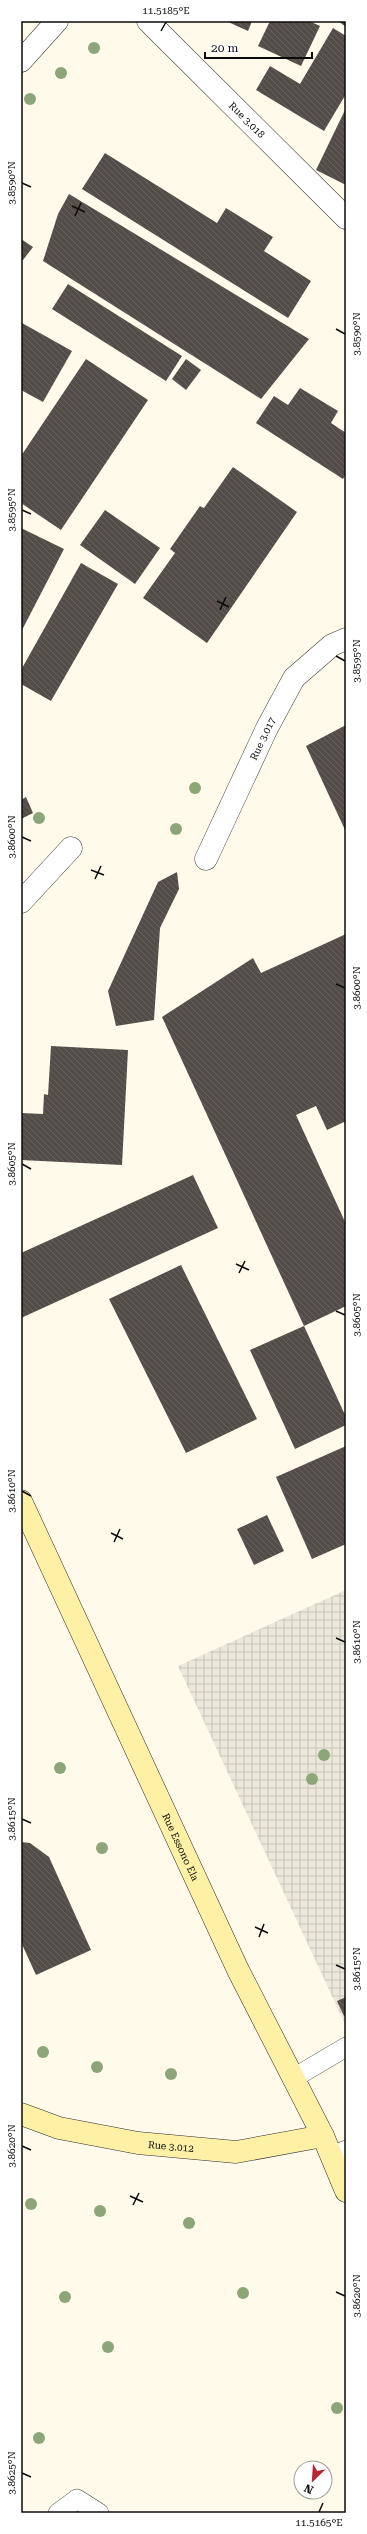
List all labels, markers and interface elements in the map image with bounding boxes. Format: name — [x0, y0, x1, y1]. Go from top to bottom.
text: 11.5185°E — [142, 5, 190, 16]
scale bar — [205, 34, 312, 60]
text: 20 m — [211, 41, 238, 55]
street label: Rue 3.018 — [227, 100, 268, 140]
text: 3.8590°N — [6, 161, 17, 205]
text: 3.8590°N — [351, 312, 362, 356]
text: 3.8595°N — [6, 488, 17, 532]
text: 3.8595°N — [351, 639, 362, 683]
street label: Rue 3.017 — [247, 715, 277, 762]
text: 3.8600°N — [6, 815, 17, 859]
text: 3.8600°N — [351, 966, 362, 1010]
text: 3.8605°N — [6, 1142, 17, 1186]
text: 3.8605°N — [351, 1293, 362, 1337]
text: 3.8610°N — [6, 1469, 17, 1513]
text: 3.8610°N — [351, 1620, 362, 1664]
text: 3.8615°N — [6, 1797, 17, 1841]
street label: Rue Essono Ela — [161, 1811, 202, 1883]
text: 3.8615°N — [351, 1947, 362, 1991]
text: 3.8620°N — [6, 2124, 17, 2168]
street label: Rue 3.012 — [148, 2138, 195, 2154]
text: 3.8620°N — [351, 2274, 362, 2318]
text: 3.8625°N — [6, 2451, 17, 2495]
north arrow — [293, 2460, 333, 2500]
text: N — [302, 2481, 316, 2496]
text: 11.5165°E — [295, 2517, 343, 2528]

